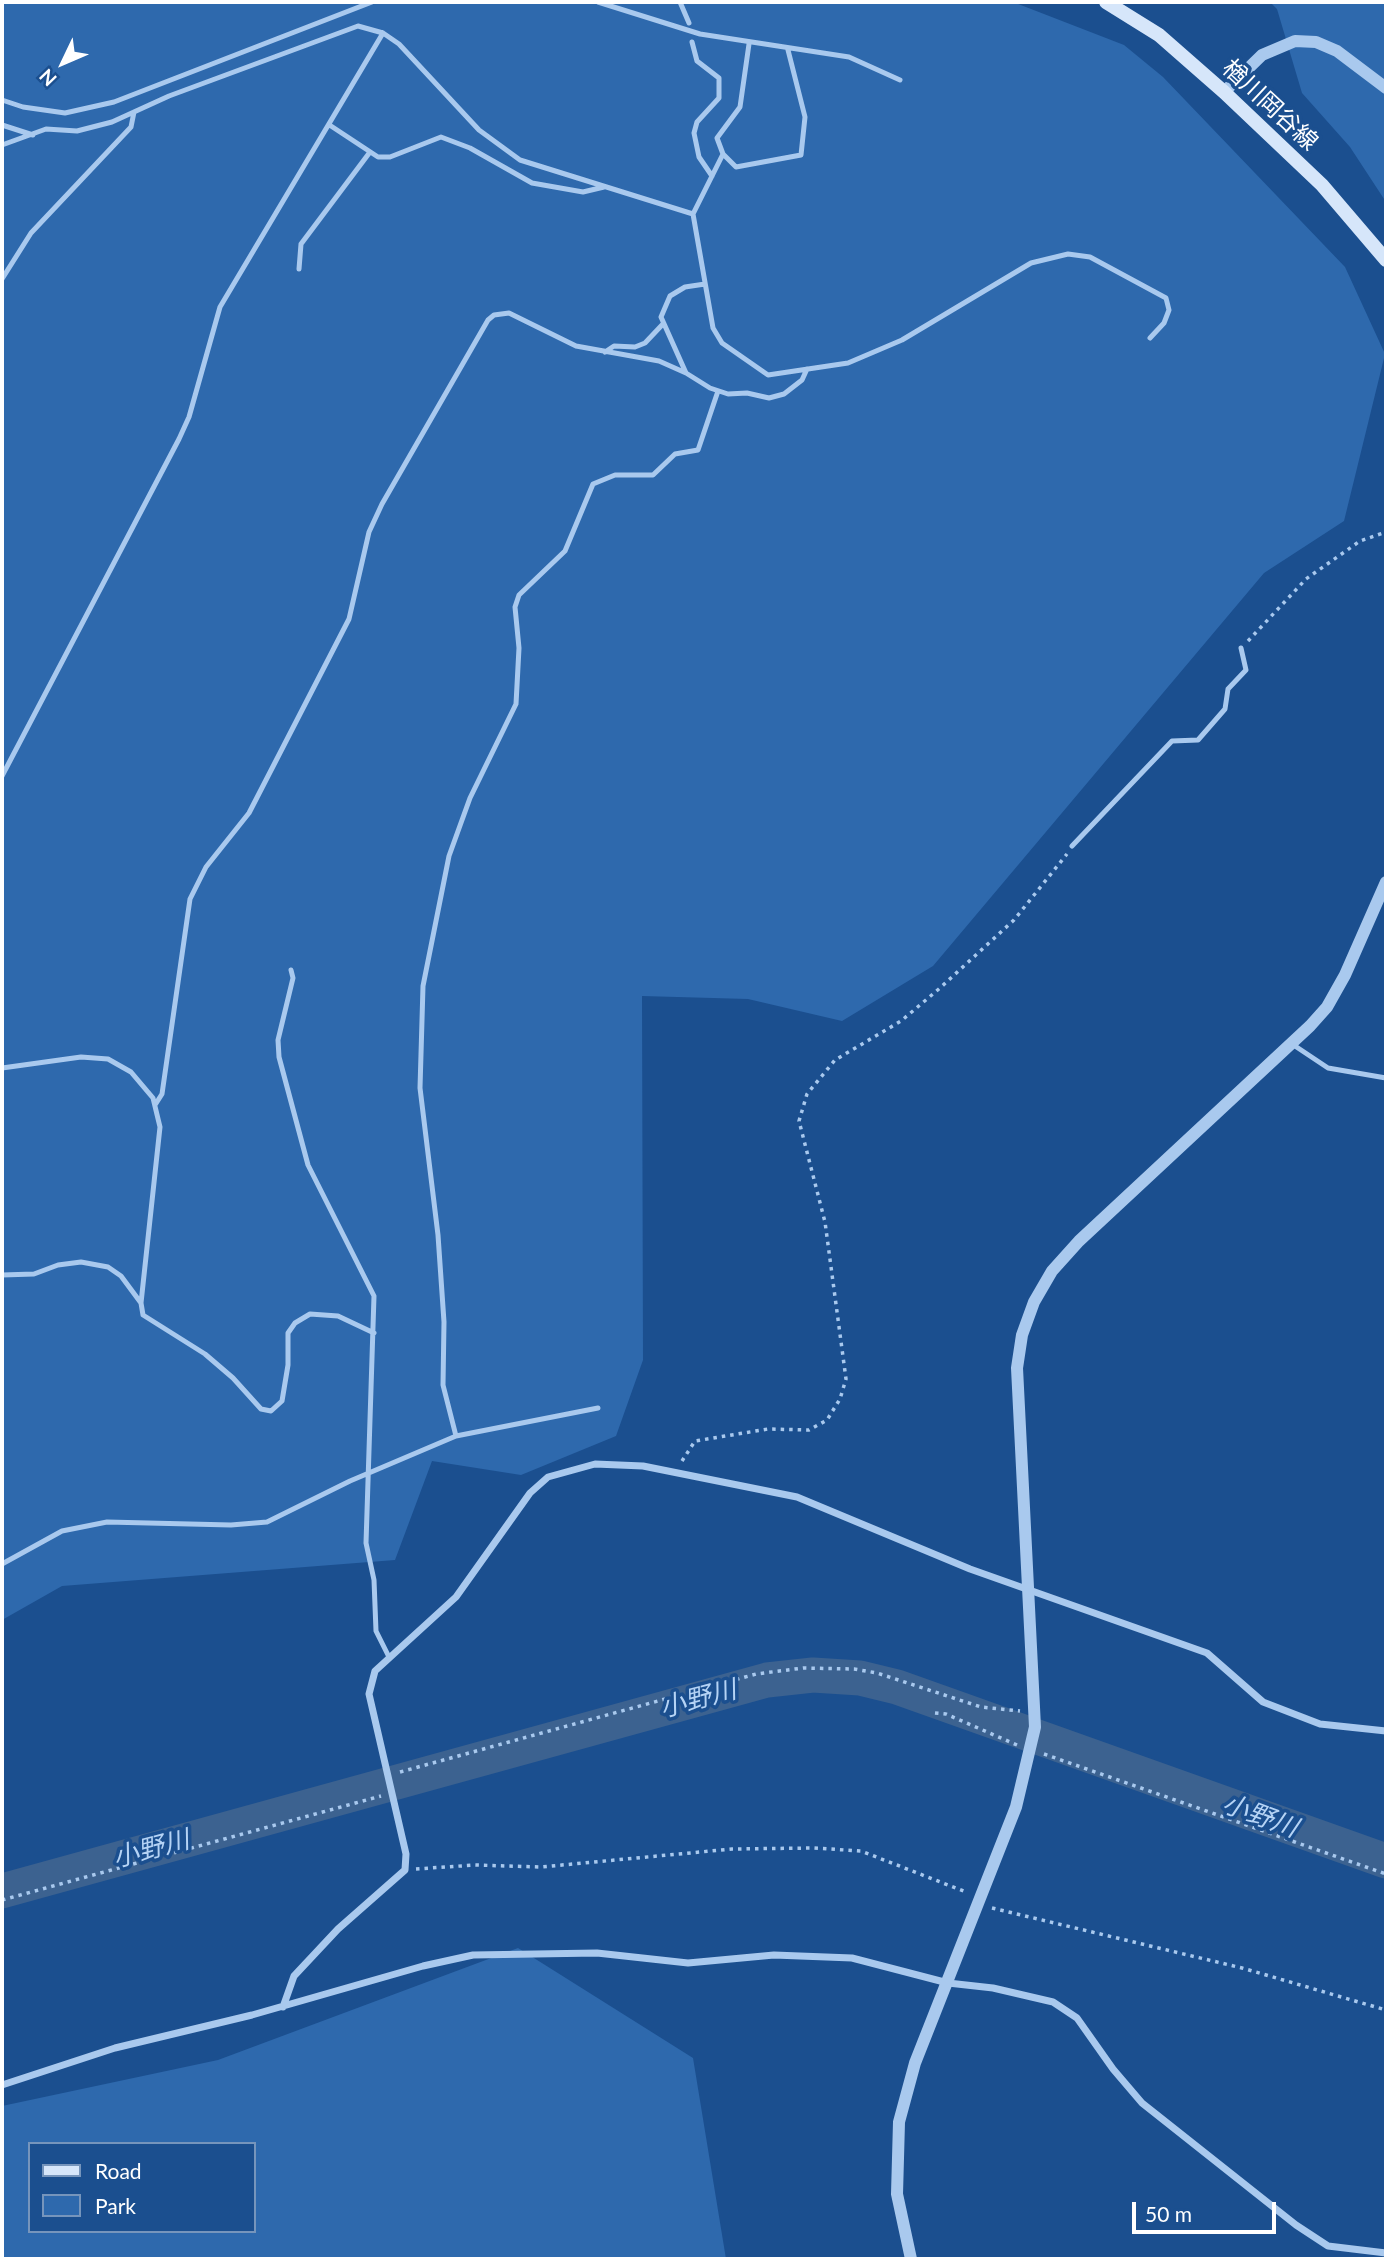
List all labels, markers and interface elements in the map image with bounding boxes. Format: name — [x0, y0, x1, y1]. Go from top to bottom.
north arrow — [28, 28, 98, 98]
street label: 楢川岡谷線 — [1216, 54, 1324, 156]
text: N — [34, 65, 61, 91]
water label: 小野川 — [656, 1674, 740, 1724]
water label: 小野川 — [1218, 1788, 1302, 1844]
water label: 小野川 — [109, 1824, 193, 1874]
legend — [28, 2142, 256, 2233]
text: Road — [95, 2158, 142, 2183]
scale bar — [1136, 2188, 1280, 2232]
text: Park — [95, 2193, 136, 2218]
text: 50 m — [1145, 2201, 1192, 2226]

